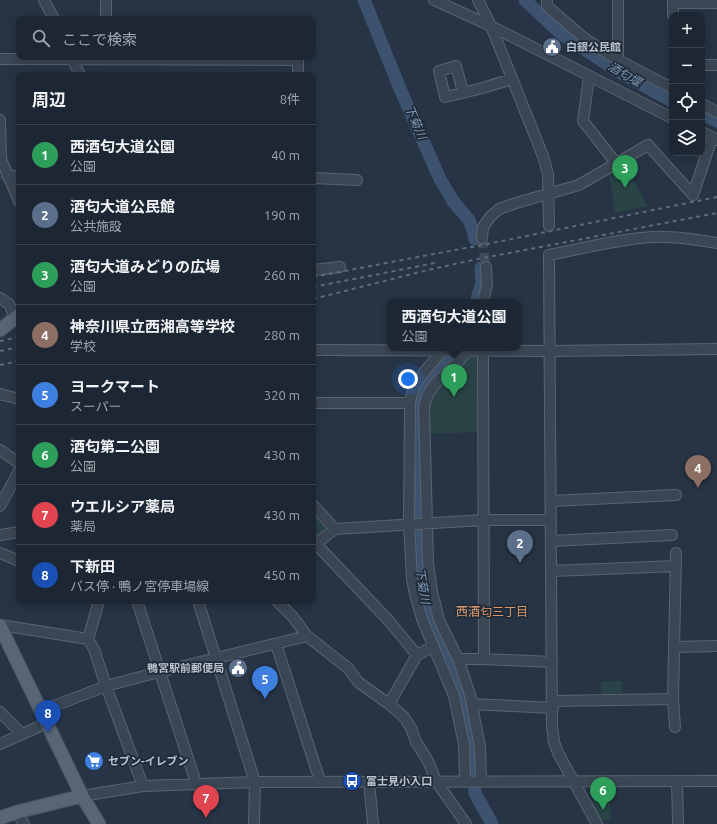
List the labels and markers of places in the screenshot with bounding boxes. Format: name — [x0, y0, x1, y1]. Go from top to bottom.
public building icon: 白銀公民館 — [541, 36, 563, 58]
place label: 白銀公民館 — [566, 41, 621, 53]
pin: 3 — [612, 155, 638, 188]
pin: 1 — [441, 364, 467, 397]
pin: 4 — [685, 455, 711, 488]
pin: 2 — [507, 530, 533, 563]
public building icon: 鴨宮駅前郵便局 — [227, 657, 249, 679]
place label: 鴨宮駅前郵便局 — [147, 662, 224, 674]
pin: 5 — [252, 666, 278, 699]
pin: 8 — [35, 700, 61, 733]
supermarket icon: セブン-イレブン — [83, 750, 105, 772]
place label: セブン-イレブン — [108, 755, 189, 767]
bus stop icon: 富士見小入口 — [341, 770, 363, 792]
place label: 富士見小入口 — [366, 775, 432, 787]
pin: 6 — [590, 777, 616, 810]
pin: 7 — [193, 785, 219, 818]

